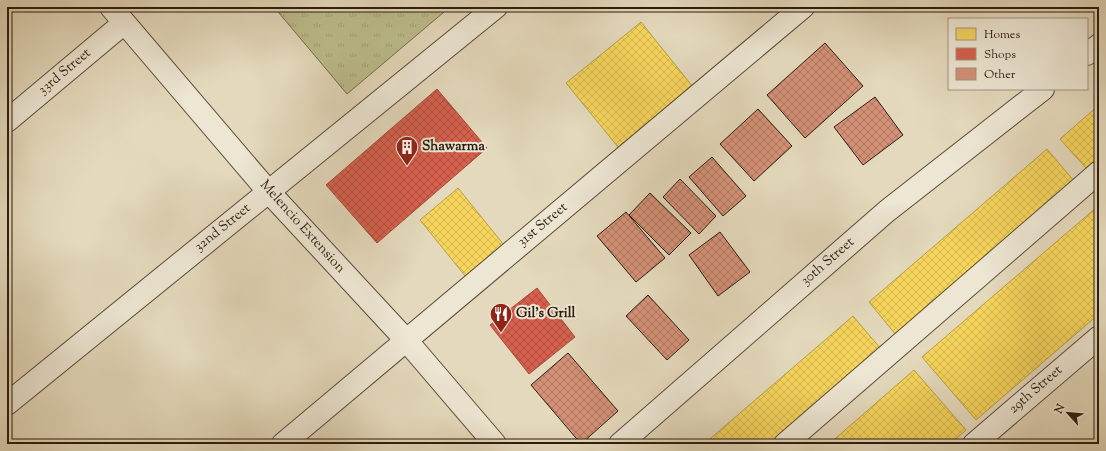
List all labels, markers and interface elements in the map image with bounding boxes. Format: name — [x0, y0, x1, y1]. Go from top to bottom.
legend — [948, 18, 1088, 90]
text: Homes — [984, 26, 1020, 44]
street label: 33rd Street — [34, 44, 96, 100]
text: Shops — [984, 46, 1016, 64]
text: Other — [984, 66, 1016, 84]
building icon: Shawarma — [394, 134, 420, 167]
place label: Shawarma — [422, 137, 485, 157]
street label: Melencio Extension — [255, 176, 349, 278]
street label: 31st Street — [514, 198, 573, 252]
street label: 32nd Street — [191, 199, 256, 257]
street label: 30th Street — [797, 233, 859, 291]
restaurant icon: Gil's Grill — [488, 301, 514, 334]
place label: Gil's Grill — [516, 304, 576, 324]
street label: 29th Street — [1005, 361, 1067, 419]
north arrow — [1048, 393, 1088, 433]
text: N — [1050, 401, 1069, 417]

